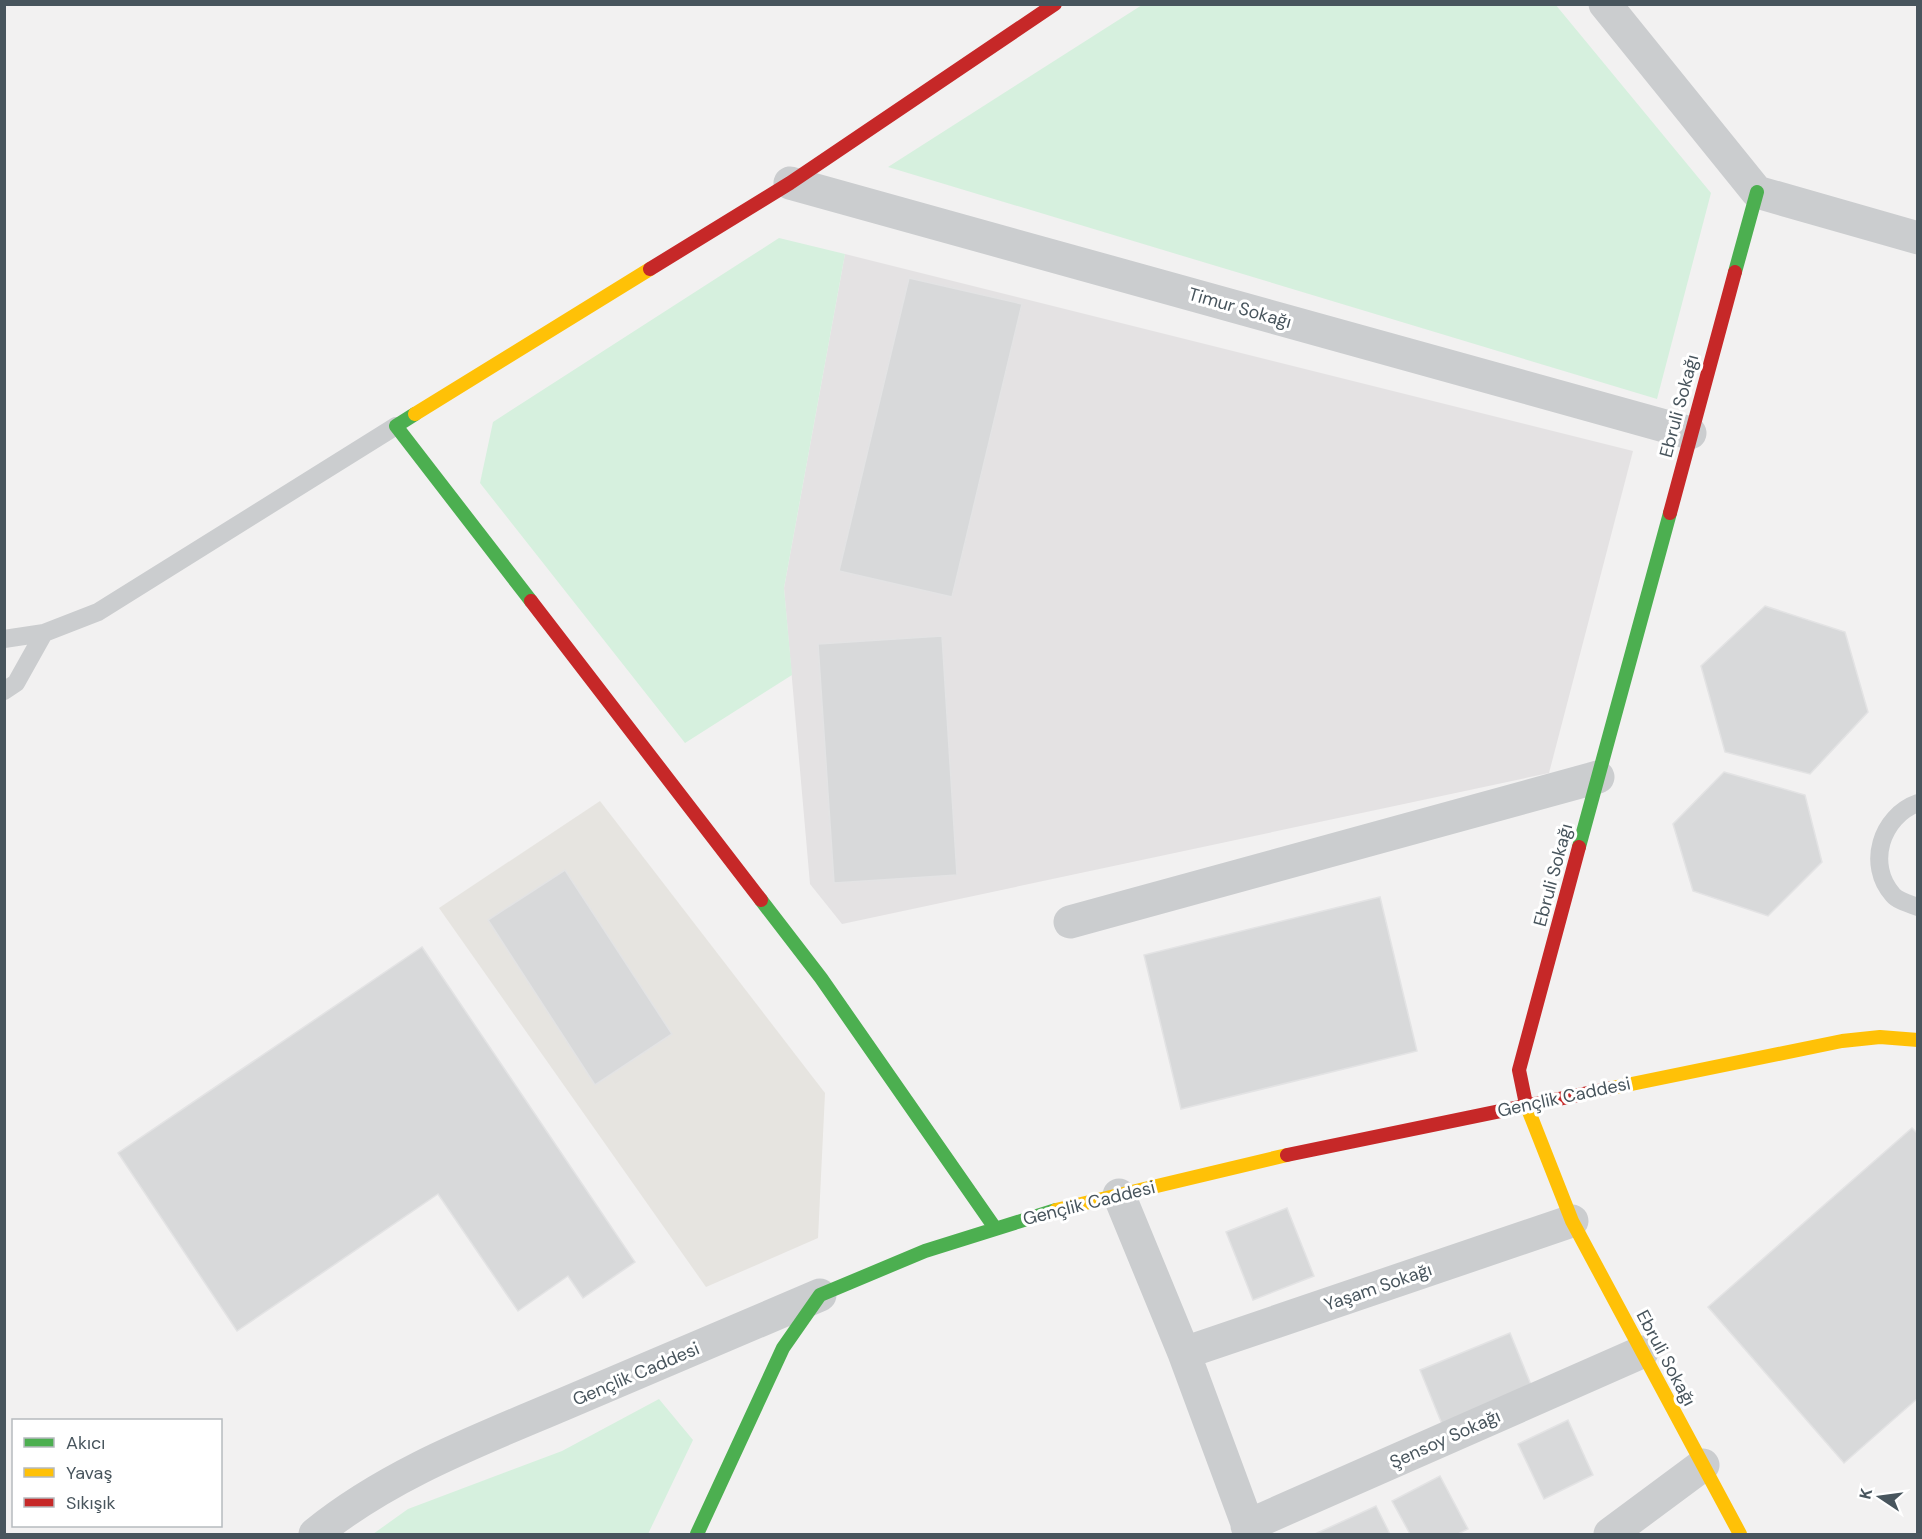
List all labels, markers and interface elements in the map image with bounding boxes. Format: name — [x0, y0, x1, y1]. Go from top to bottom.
street label: Timur Sokağı — [1186, 282, 1294, 334]
street label: Ebruli Sokağı — [1654, 352, 1704, 460]
street label: Ebruli Sokağı — [1528, 821, 1578, 929]
street label: Gençlik Caddesi — [1495, 1071, 1633, 1123]
street label: Gençlik Caddesi — [1020, 1175, 1158, 1231]
street label: Yaşam Sokağı — [1321, 1257, 1435, 1317]
street label: Ebruli Sokağı — [1631, 1306, 1701, 1410]
street label: Gençlik Caddesi — [569, 1336, 703, 1412]
street label: Şensoy Sokağı — [1386, 1404, 1504, 1474]
legend — [12, 1419, 222, 1527]
text: Akıcı — [66, 1431, 105, 1455]
text: Yavaş — [66, 1461, 112, 1485]
north arrow — [1850, 1467, 1910, 1527]
text: K — [1854, 1486, 1877, 1501]
text: Sıkışık — [66, 1491, 116, 1515]

